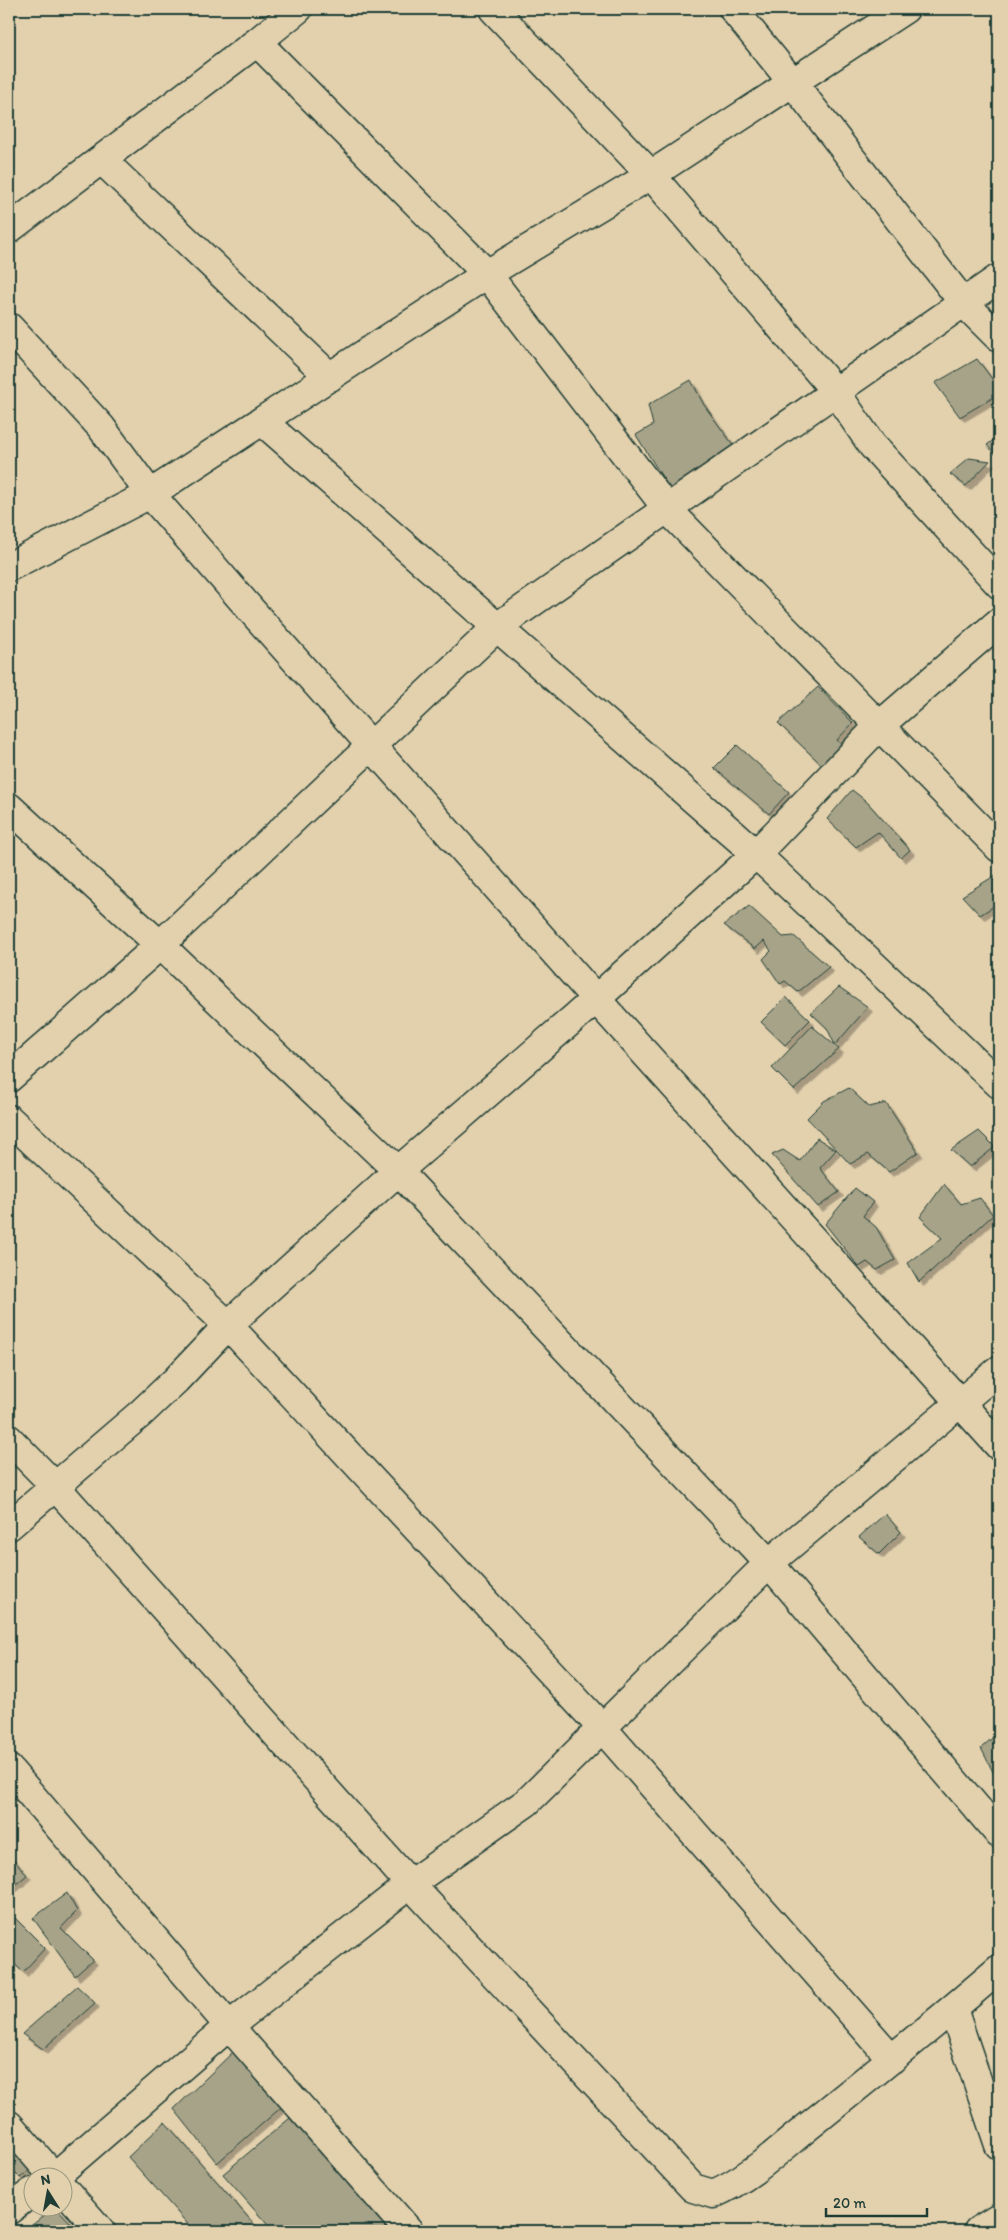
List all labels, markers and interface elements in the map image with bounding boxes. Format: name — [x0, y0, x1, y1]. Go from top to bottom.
north arrow — [22, 2168, 72, 2218]
text: N — [39, 2170, 52, 2189]
scale bar — [826, 2185, 927, 2217]
text: 20 m — [833, 2194, 867, 2212]

